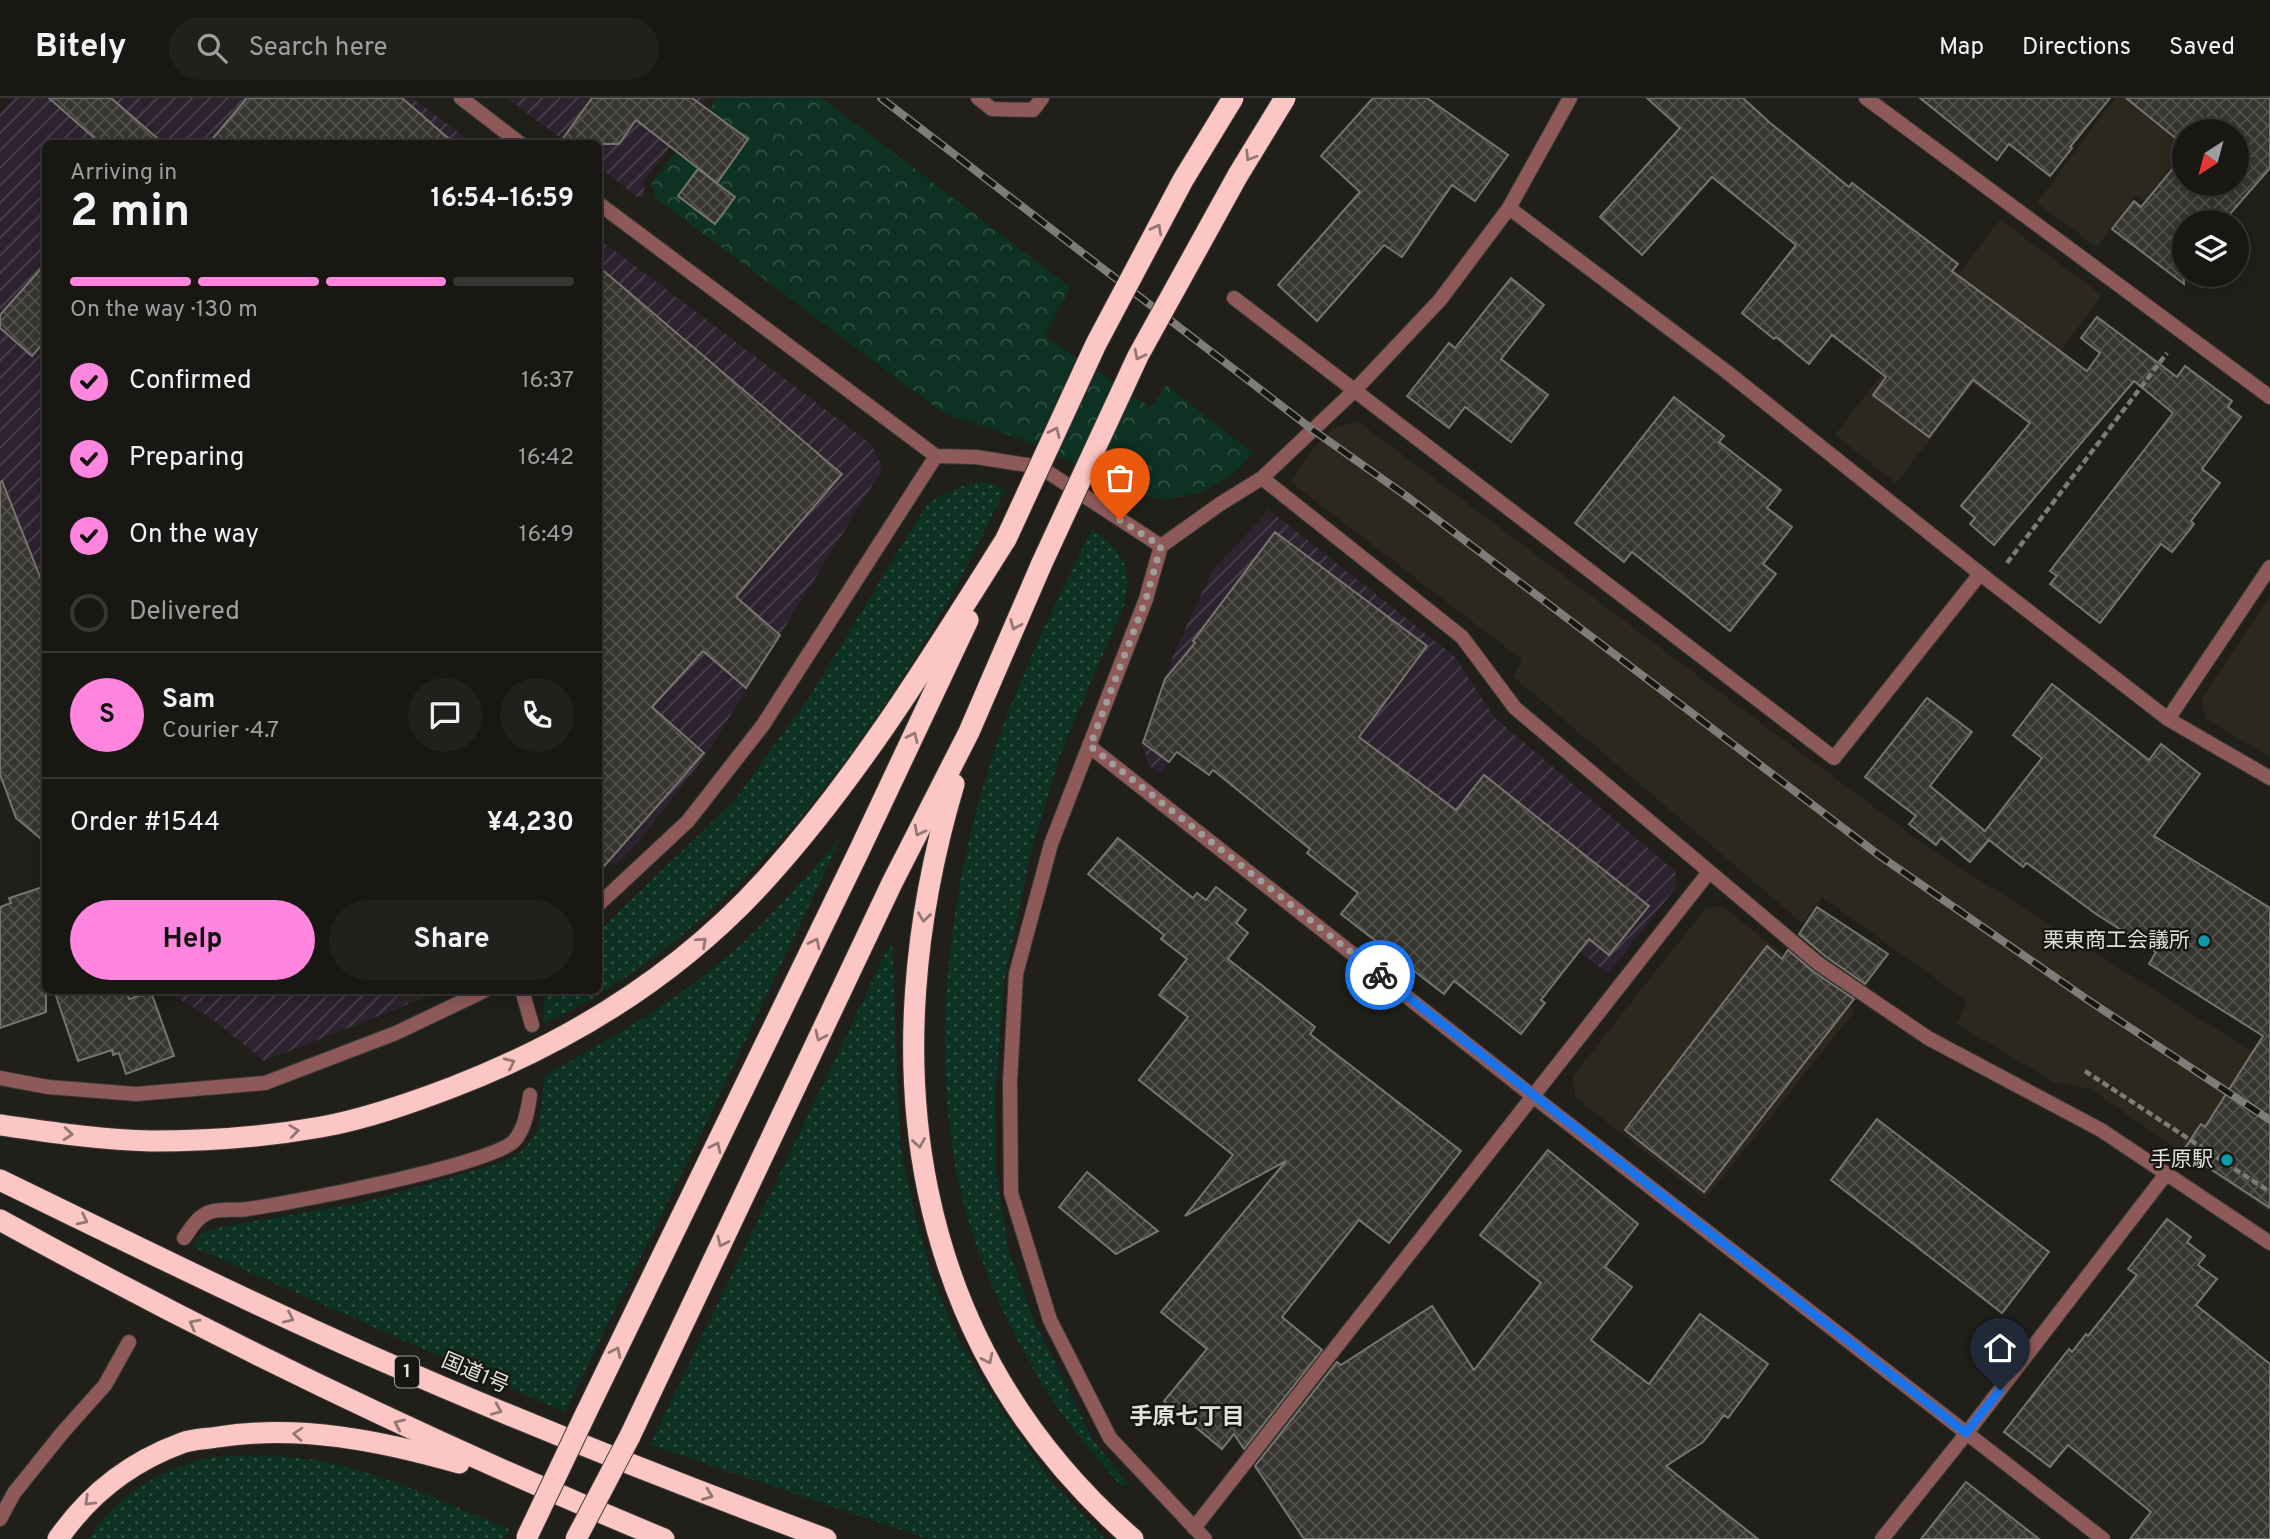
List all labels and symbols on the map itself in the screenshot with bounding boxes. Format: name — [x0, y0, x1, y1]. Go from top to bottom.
north arrow — [2172, 119, 2249, 196]
one-way arrow — [1245, 148, 1258, 161]
one-way arrow — [1149, 223, 1162, 236]
one-way arrow — [1134, 348, 1148, 360]
one-way arrow — [1047, 427, 1061, 439]
pin — [1090, 448, 1150, 520]
one-way arrow — [1009, 618, 1023, 631]
one-way arrow — [905, 732, 919, 744]
one-way arrow — [913, 824, 927, 837]
one-way arrow — [917, 911, 932, 923]
place label: 栗東商工会議所 — [2043, 928, 2190, 955]
marker: 栗東商工会議所 — [2196, 933, 2212, 949]
one-way arrow — [694, 937, 707, 950]
one-way arrow — [807, 938, 821, 950]
courier — [1345, 940, 1415, 1010]
one-way arrow — [814, 1029, 828, 1041]
one-way arrow — [503, 1057, 516, 1071]
one-way arrow — [288, 1123, 300, 1138]
one-way arrow — [62, 1126, 73, 1141]
one-way arrow — [911, 1138, 926, 1149]
one-way arrow — [707, 1142, 721, 1154]
place label: 手原駅 — [2150, 1147, 2213, 1174]
marker: 手原駅 — [2219, 1152, 2235, 1168]
one-way arrow — [76, 1212, 88, 1226]
one-way arrow — [717, 1235, 731, 1247]
one-way arrow — [282, 1310, 294, 1324]
pin — [1970, 1318, 2030, 1390]
one-way arrow — [189, 1319, 202, 1333]
one-way arrow — [608, 1347, 622, 1359]
street label: 国道1号 — [437, 1348, 513, 1400]
one-way arrow — [980, 1352, 994, 1364]
road number: 1 — [395, 1356, 419, 1388]
one-way arrow — [489, 1402, 502, 1416]
district label: 手原七丁目 — [1130, 1404, 1245, 1433]
one-way arrow — [394, 1418, 406, 1432]
one-way arrow — [293, 1427, 304, 1442]
one-way arrow — [701, 1487, 713, 1501]
one-way arrow — [84, 1492, 97, 1505]

